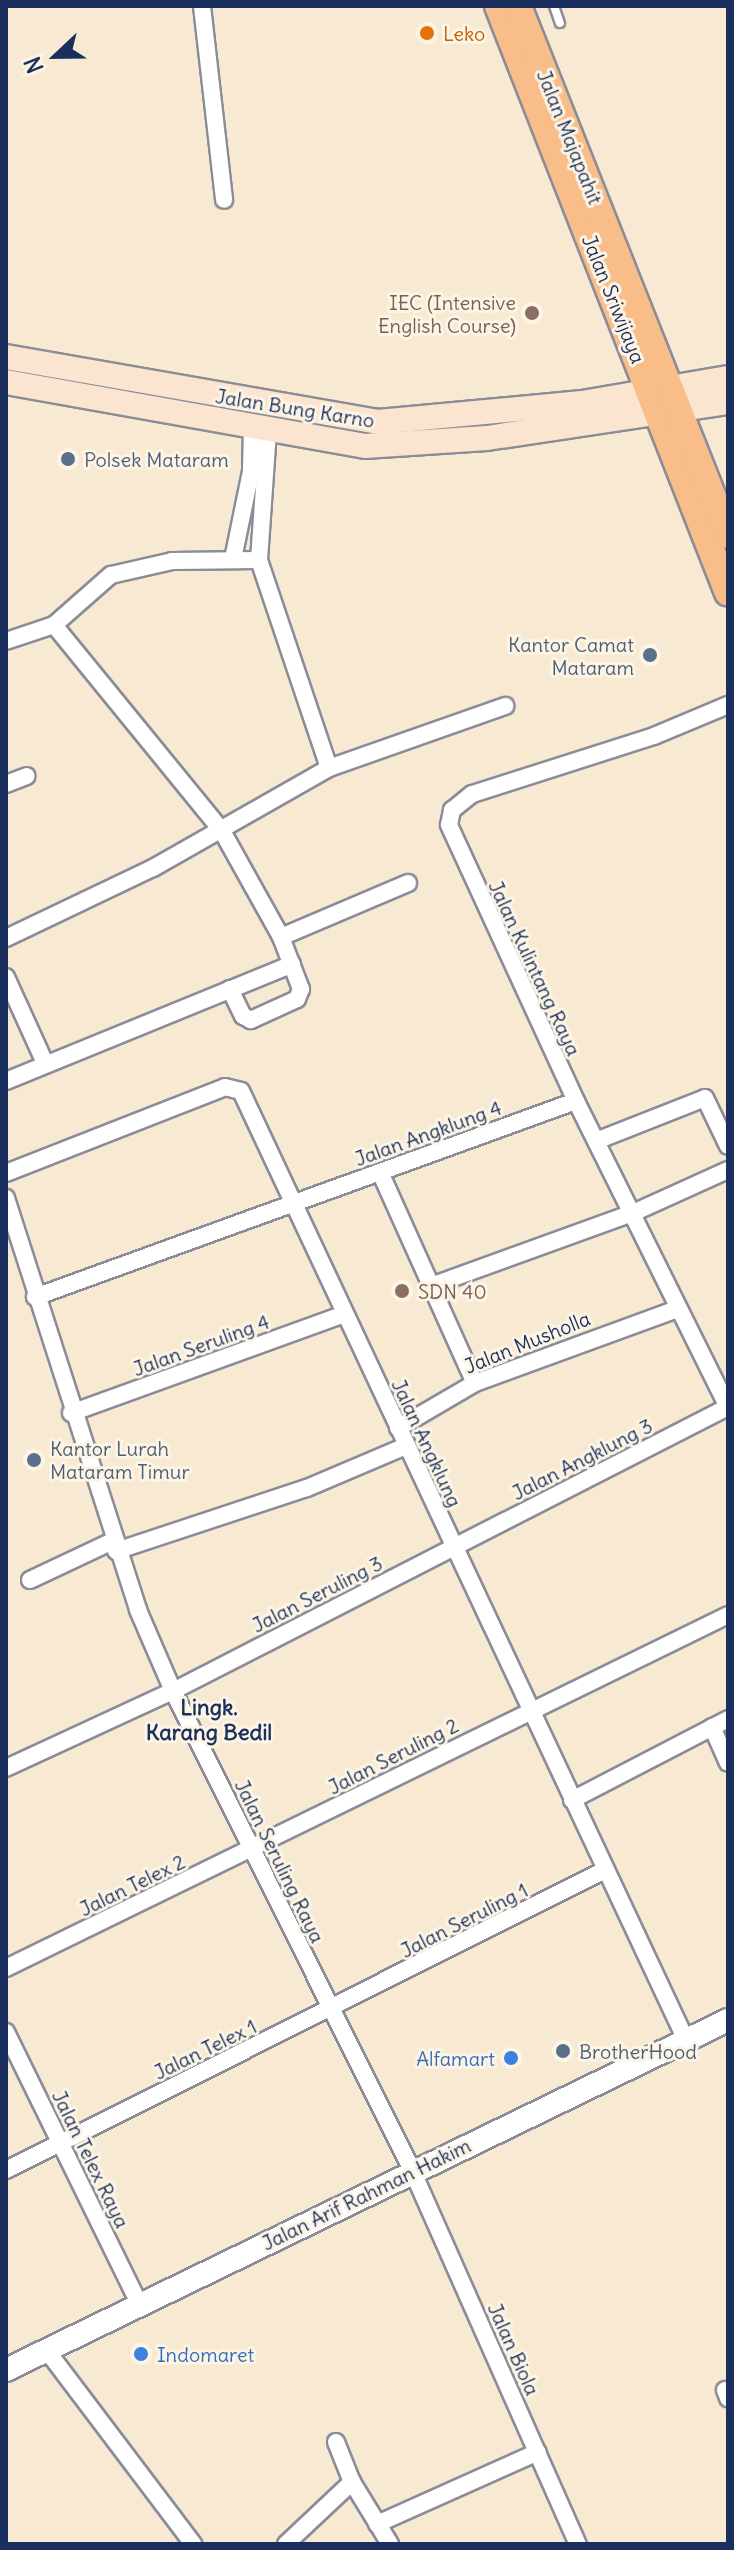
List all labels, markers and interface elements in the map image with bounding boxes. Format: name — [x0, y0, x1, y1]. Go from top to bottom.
north arrow — [16, 16, 96, 96]
place label: Leko — [443, 21, 485, 45]
marker: Leko — [418, 24, 436, 42]
text: N — [18, 53, 50, 77]
street label: Jalan Majapahit — [532, 66, 608, 208]
street label: Jalan Sriwijaya — [577, 231, 651, 367]
place label: IEC (Intensive English Course) — [378, 290, 516, 337]
marker: IEC (Intensive English Course) — [523, 304, 541, 322]
street label: Jalan Bung Karno — [214, 384, 376, 432]
place label: Polsek Mataram — [84, 447, 229, 471]
marker: Polsek Mataram — [59, 450, 77, 468]
place label: Kantor Camat Mataram — [508, 632, 634, 679]
marker: Kantor Camat Mataram — [641, 646, 659, 664]
street label: Jalan Kulintang Raya — [484, 877, 586, 1059]
street label: Jalan Angklung 4 — [351, 1095, 505, 1171]
place label: SDN 40 — [418, 1279, 487, 1303]
marker: SDN 40 — [393, 1282, 411, 1300]
street label: Jalan Musholla — [460, 1306, 594, 1378]
street label: Jalan Seruling 4 — [129, 1309, 273, 1381]
street label: Jalan Angklung — [387, 1375, 467, 1511]
street label: Jalan Angklung 3 — [508, 1413, 656, 1505]
place label: Kantor Lurah Mataram Timur — [50, 1436, 190, 1483]
marker: Kantor Lurah Mataram Timur — [25, 1451, 43, 1469]
street label: Jalan Seruling 3 — [248, 1551, 386, 1637]
district label: Lingk. Karang Bedil — [146, 1694, 272, 1746]
street label: Jalan Seruling 2 — [324, 1713, 462, 1799]
street label: Jalan Seruling Raya — [230, 1775, 330, 1947]
street label: Jalan Telex 2 — [75, 1849, 189, 1921]
street label: Jalan Seruling 1 — [396, 1878, 532, 1962]
street label: Jalan Telex 1 — [150, 2014, 260, 2084]
place label: BrotherHood — [579, 2039, 697, 2063]
marker: BrotherHood — [554, 2042, 572, 2060]
place label: Alfamart — [416, 2046, 495, 2070]
marker: Alfamart — [502, 2049, 520, 2067]
street label: Jalan Telex Raya — [47, 2086, 135, 2232]
street label: Jalan Arif Rahman Hakim — [258, 2133, 474, 2255]
street label: Jalan Biola — [483, 2299, 545, 2399]
place label: Indomaret — [157, 2342, 254, 2366]
marker: Indomaret — [132, 2345, 150, 2363]

